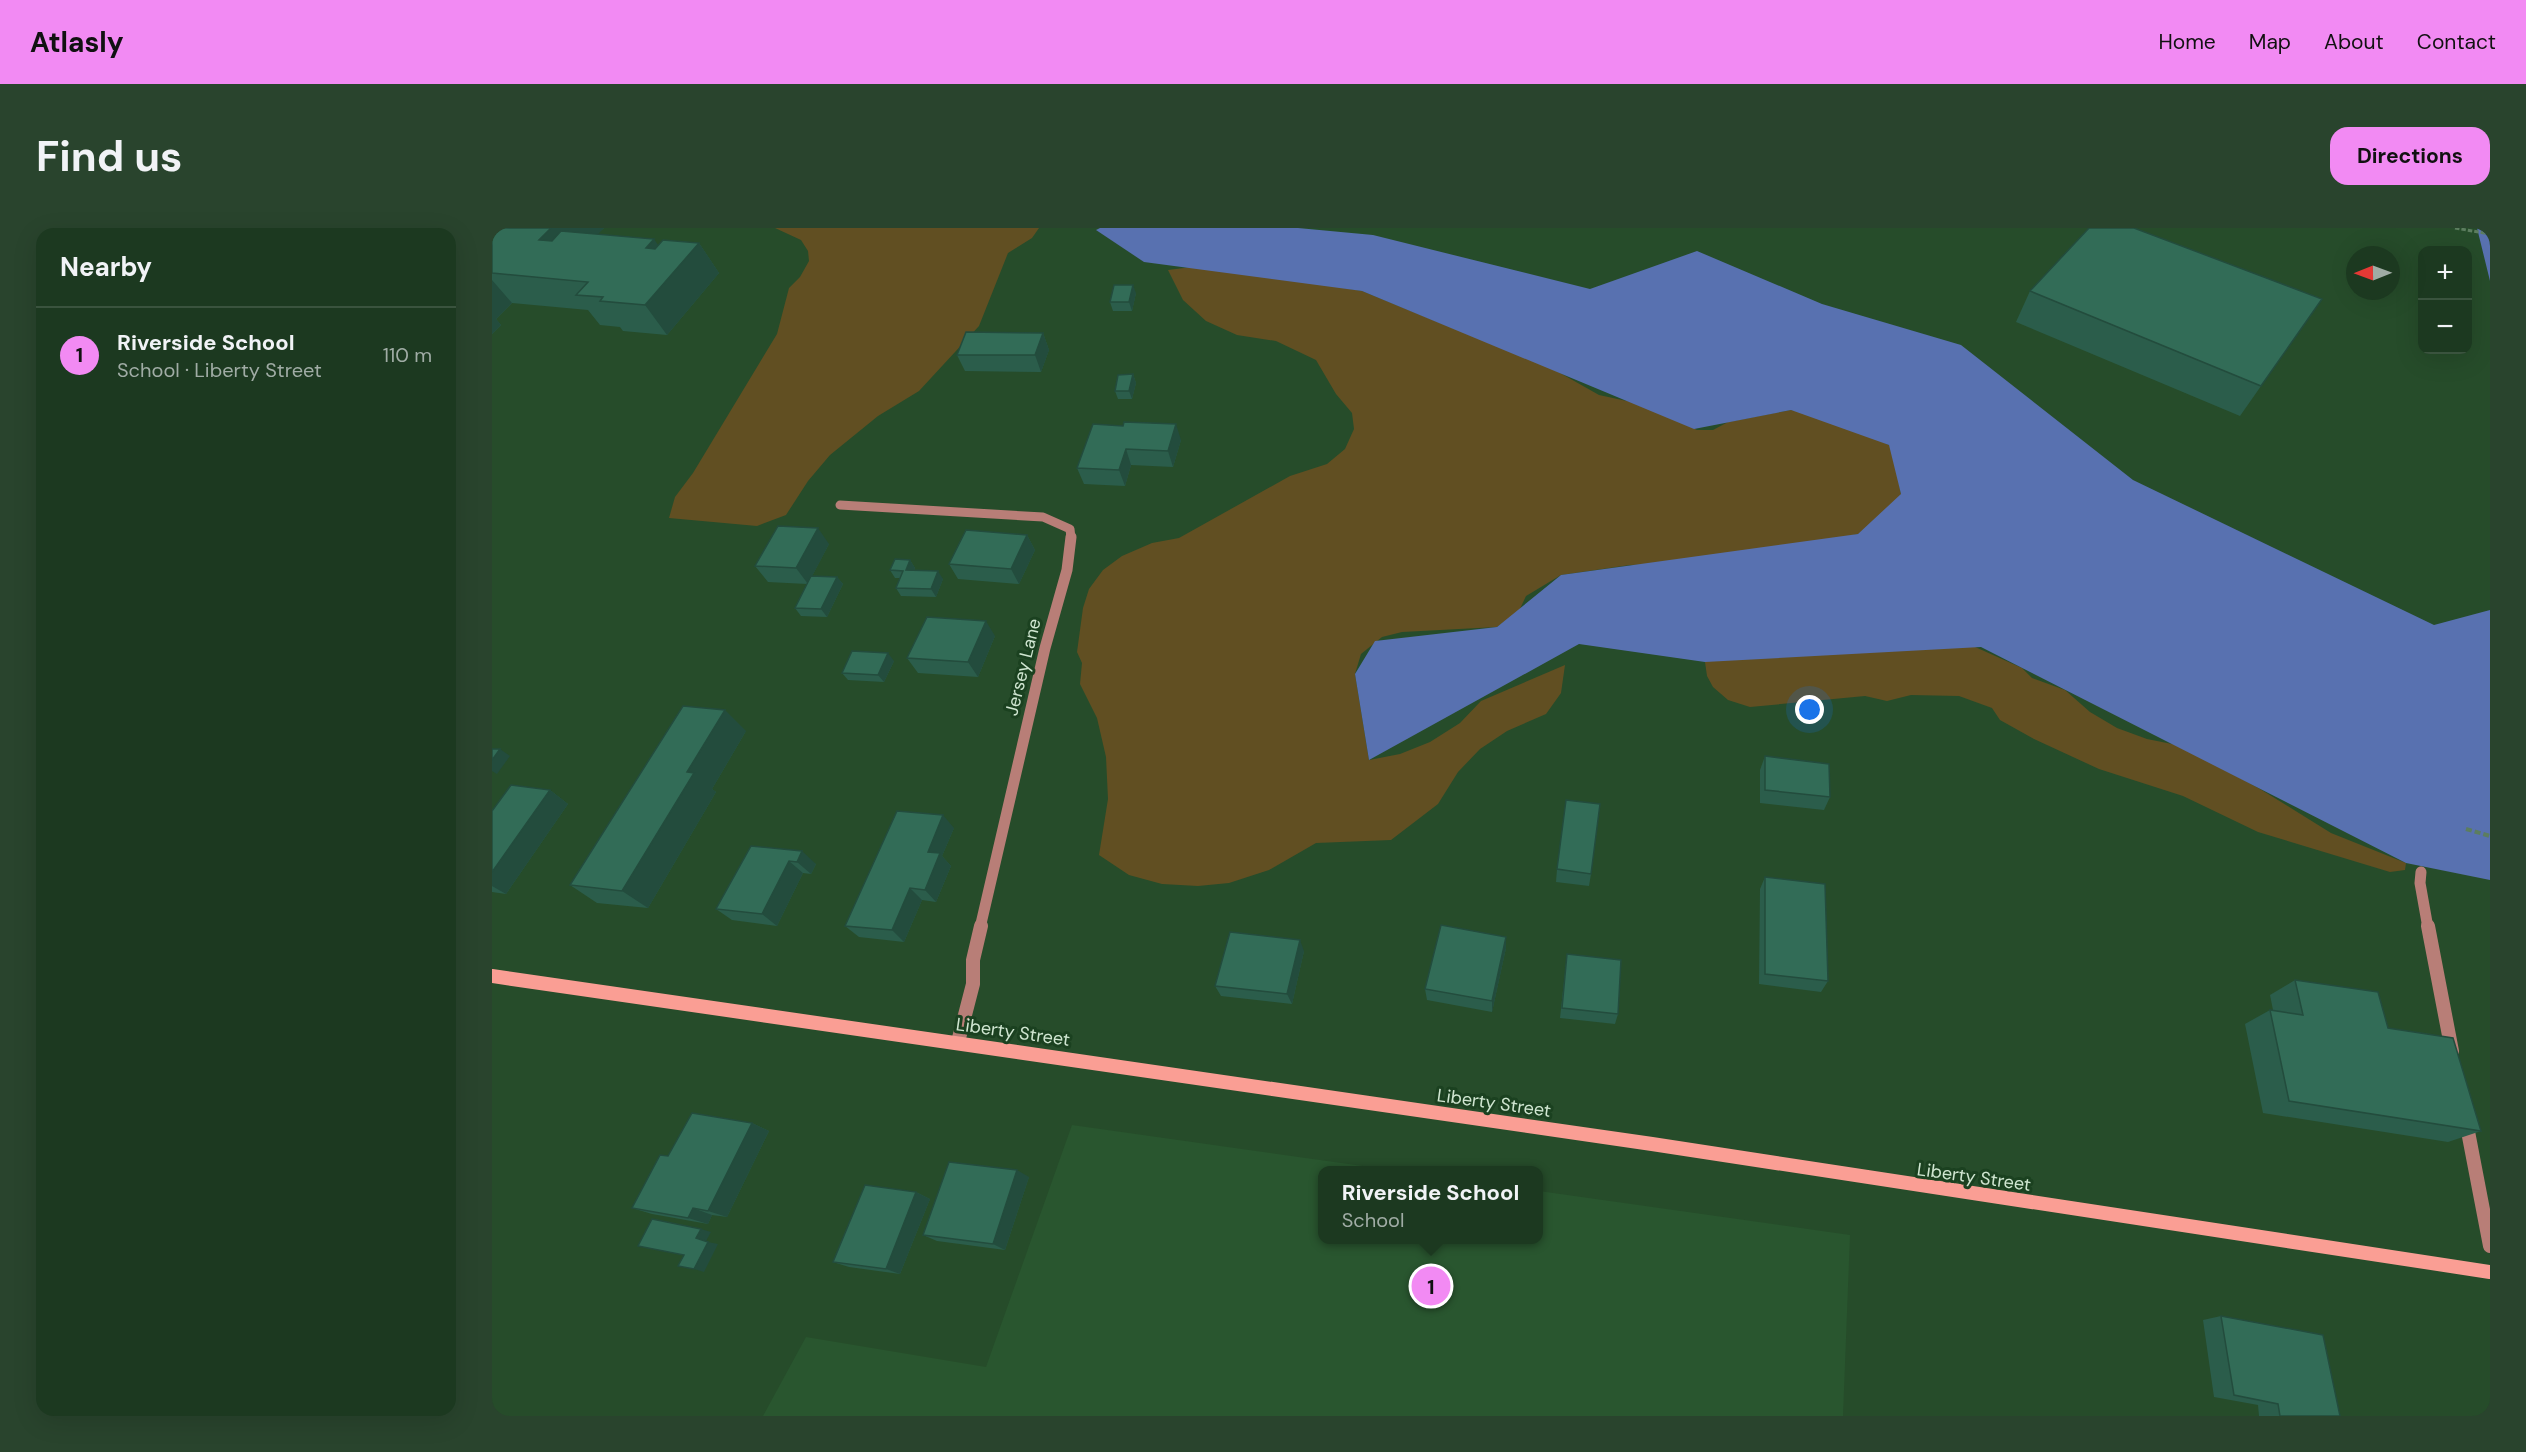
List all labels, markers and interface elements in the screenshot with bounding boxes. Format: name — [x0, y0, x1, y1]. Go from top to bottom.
text: Atlasly — [30, 24, 124, 61]
text: Home — [2158, 28, 2216, 56]
text: Map — [2249, 28, 2291, 56]
text: About — [2324, 28, 2384, 56]
text: Contact — [2417, 28, 2496, 56]
button: Directions — [2330, 127, 2490, 185]
text: Find us — [36, 129, 182, 184]
north arrow — [2346, 246, 2400, 300]
map controls — [2418, 246, 2472, 354]
button: + — [2418, 246, 2472, 300]
text: Nearby — [60, 250, 152, 284]
button: − — [2418, 300, 2472, 354]
text: Riverside School — [117, 328, 295, 357]
text: 1 — [76, 342, 83, 368]
text: 110 m — [383, 342, 432, 368]
text: School · Liberty Street — [117, 357, 322, 383]
street label: Jersey Lane — [999, 616, 1047, 718]
your location — [1795, 695, 1824, 724]
street label: Liberty Street — [954, 1012, 1072, 1052]
street label: Liberty Street — [1435, 1083, 1553, 1123]
street label: Liberty Street — [1915, 1157, 2033, 1197]
popup — [1318, 1166, 1543, 1244]
text: Riverside School — [1342, 1178, 1519, 1207]
text: School — [1342, 1207, 1404, 1233]
pin: 1 — [1412, 1264, 1450, 1308]

